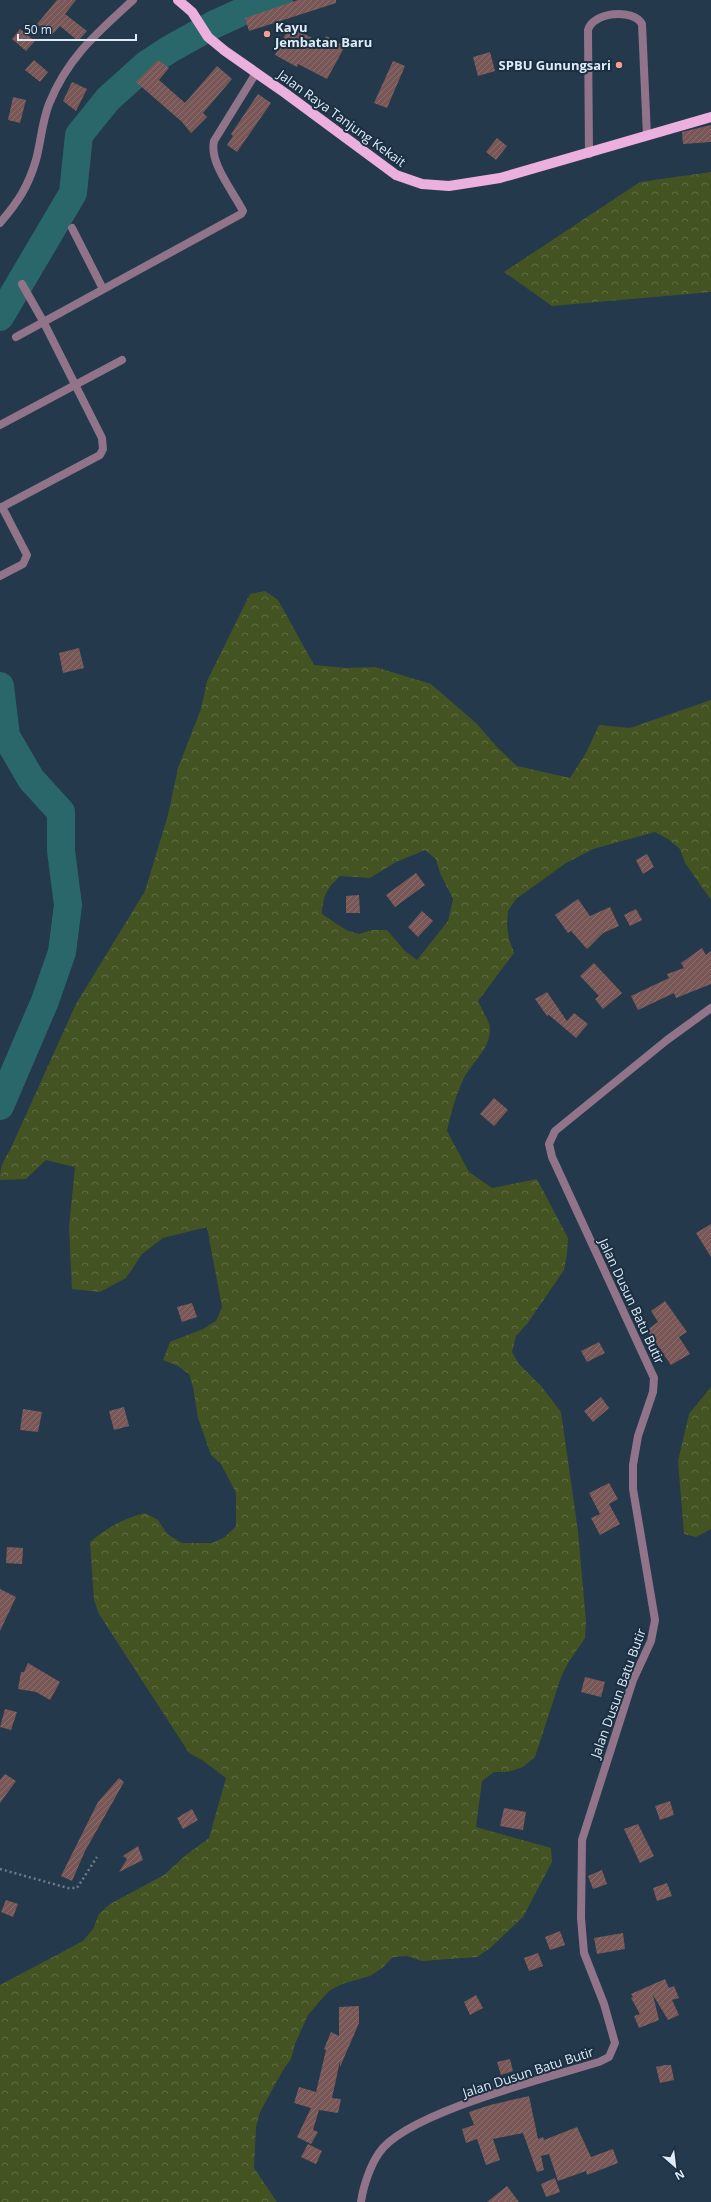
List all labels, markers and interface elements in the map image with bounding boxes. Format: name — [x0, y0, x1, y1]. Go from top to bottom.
scale bar — [18, 16, 136, 42]
place label: Kayu Jembatan Baru — [274, 18, 372, 51]
text: 50 m — [24, 21, 52, 38]
marker: Kayu Jembatan Baru — [262, 29, 272, 39]
place label: SPBU Gunungsari — [499, 56, 611, 74]
marker: SPBU Gunungsari — [614, 60, 624, 70]
street label: Jalan Raya Tanjung Kekait — [273, 64, 410, 171]
street label: Jalan Dusun Batu Butir — [594, 1233, 669, 1367]
street label: Jalan Dusun Batu Butir — [585, 1625, 650, 1762]
street label: Jalan Dusun Batu Butir — [458, 2042, 596, 2102]
north arrow — [655, 2146, 695, 2186]
text: N — [672, 2167, 687, 2184]

